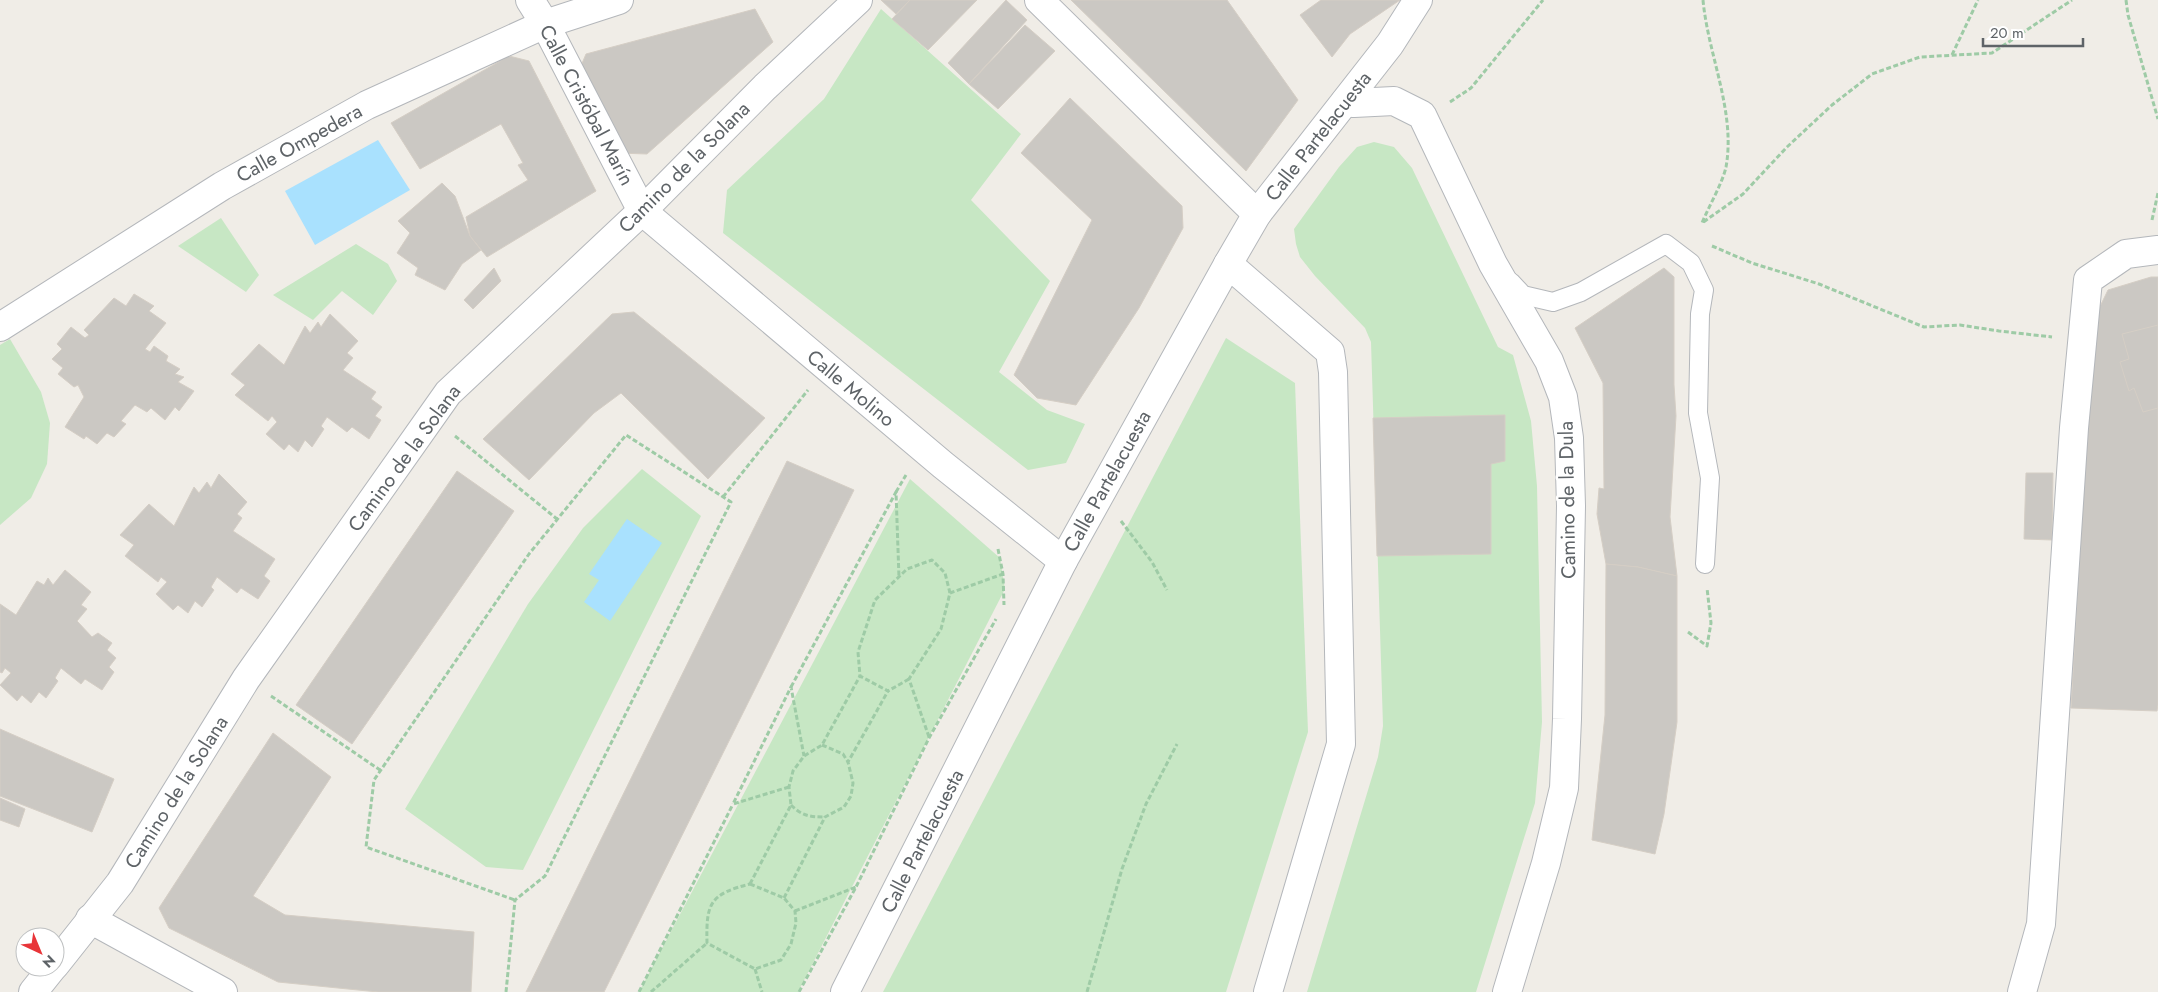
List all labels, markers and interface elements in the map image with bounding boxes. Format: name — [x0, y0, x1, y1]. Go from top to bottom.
scale bar — [1983, 15, 2083, 47]
street label: Calle Cristóbal Marín — [532, 20, 641, 191]
text: 20 m — [1990, 22, 2024, 44]
street label: Calle Partelacuesta — [1258, 65, 1378, 207]
street label: Camino de la Solana — [612, 95, 757, 240]
street label: Calle Ompedera — [231, 97, 368, 190]
street label: Calle Molino — [800, 343, 901, 434]
street label: Camino de la Solana — [341, 379, 468, 538]
street label: Calle Partelacuesta — [1056, 405, 1158, 557]
street label: Camino de la Dula — [1552, 421, 1583, 579]
street label: Camino de la Solana — [118, 710, 235, 874]
street label: Calle Partelacuesta — [874, 764, 971, 918]
north arrow — [15, 927, 65, 977]
text: N — [38, 950, 60, 972]

